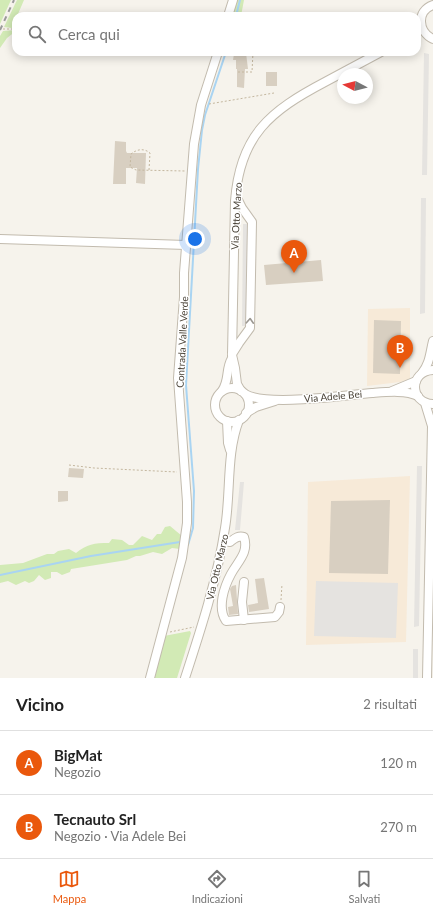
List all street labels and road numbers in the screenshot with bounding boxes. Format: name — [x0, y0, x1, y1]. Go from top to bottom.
street label: Via Otto Marzo — [228, 182, 244, 250]
street label: Contrada Valle Verde — [174, 296, 190, 388]
street label: Via Adele Bei — [303, 387, 363, 405]
street label: Via Otto Marzo — [204, 532, 231, 601]

